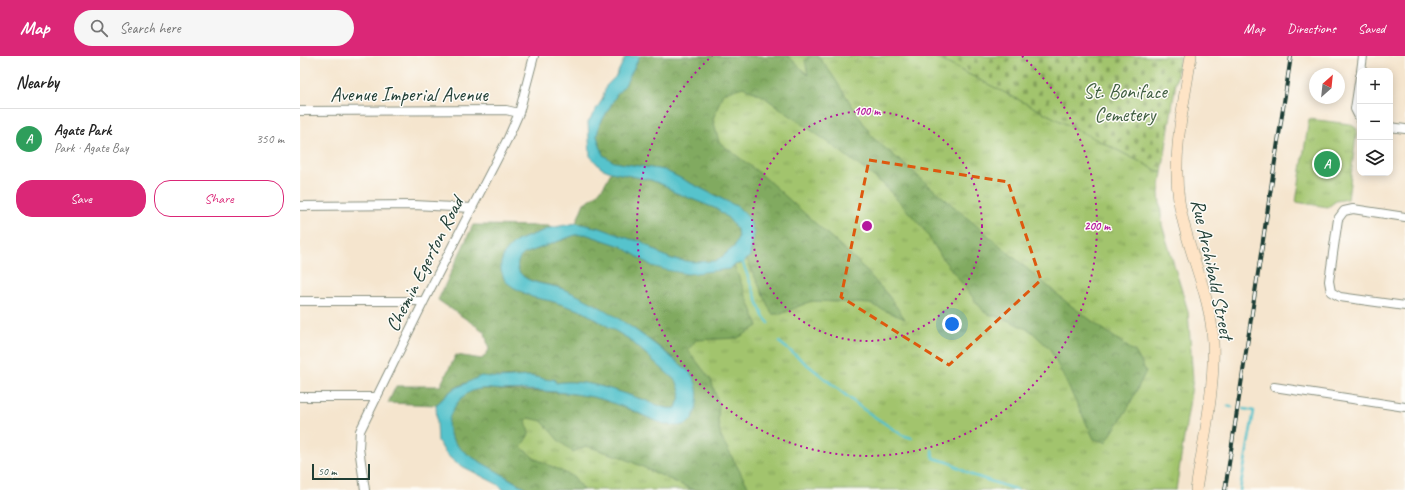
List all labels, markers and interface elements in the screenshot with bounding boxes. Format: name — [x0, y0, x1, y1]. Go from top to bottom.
search box — [74, 10, 354, 46]
text: Map — [20, 16, 50, 40]
icon: search — [88, 17, 110, 39]
text: Search here — [120, 19, 181, 38]
text: Map — [1244, 20, 1265, 37]
text: Directions — [1287, 20, 1336, 37]
text: Saved — [1358, 20, 1385, 37]
north arrow — [1309, 68, 1345, 104]
map controls — [1357, 68, 1393, 176]
button: + — [1357, 68, 1393, 104]
text: Nearby — [16, 72, 59, 93]
park label: St. Boniface Cemetery — [1083, 79, 1168, 127]
street label: Avenue Imperial Avenue — [330, 82, 489, 107]
text: 100 m — [854, 103, 881, 119]
button: − — [1357, 104, 1393, 140]
text: Agate Park — [54, 121, 111, 140]
text: A — [26, 131, 32, 147]
text: 350 m — [256, 131, 284, 147]
text: Park · Agate Bay — [54, 140, 128, 156]
button: layers — [1357, 140, 1393, 176]
pin: A — [1314, 149, 1340, 179]
button: Save — [16, 180, 146, 217]
button: Share — [154, 180, 284, 217]
street label: Chemin Egerton Road — [380, 190, 471, 336]
street label: Rue Archibald Street — [1185, 197, 1240, 345]
text: 200 m — [1084, 218, 1111, 234]
centre of rings — [860, 219, 874, 233]
your location — [942, 314, 962, 334]
scale bar — [312, 462, 370, 481]
text: 50 m — [318, 464, 337, 478]

